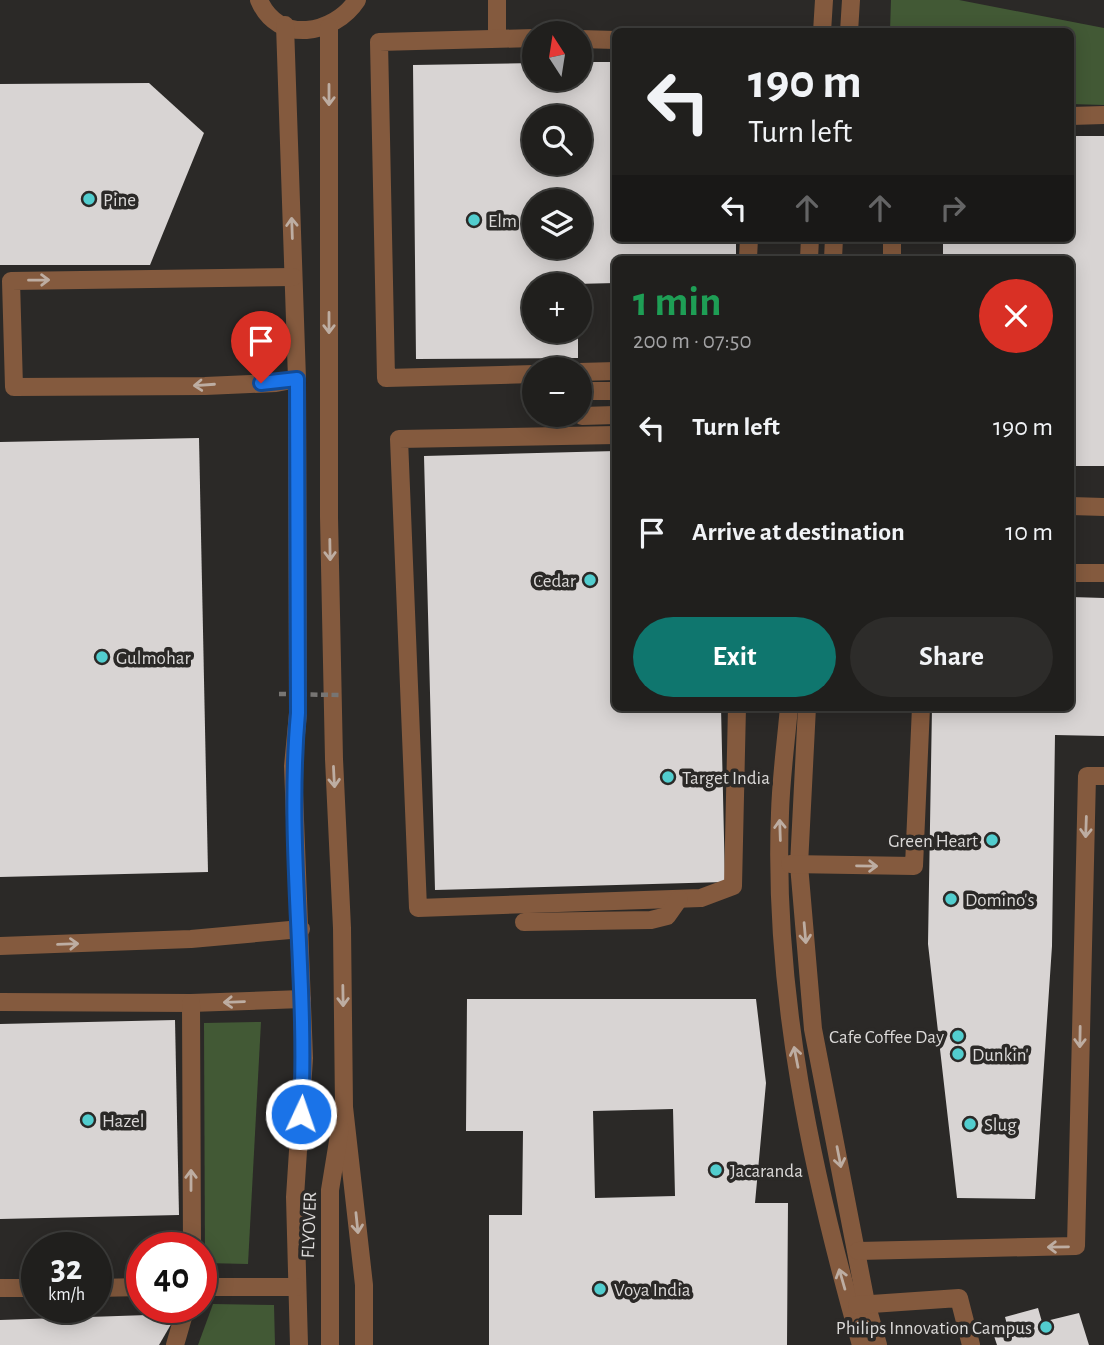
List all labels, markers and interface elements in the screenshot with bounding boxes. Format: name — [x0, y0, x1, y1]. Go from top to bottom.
north arrow — [522, 21, 592, 91]
map controls — [522, 21, 592, 427]
icon: left — [633, 56, 724, 147]
text: 190 m — [748, 58, 862, 107]
one-way arrow — [322, 83, 336, 106]
button: search — [522, 105, 592, 175]
text: Turn left — [748, 116, 852, 148]
button: layers — [522, 189, 592, 259]
icon: left — [715, 189, 753, 227]
icon: ahead — [788, 189, 826, 227]
icon: ahead — [861, 189, 899, 227]
icon: right — [934, 189, 972, 227]
marker: Pine — [81, 191, 97, 207]
place label: Pine — [103, 191, 136, 210]
marker: Elm — [466, 212, 482, 228]
place label: Elm — [488, 212, 517, 231]
one-way arrow — [285, 217, 299, 240]
button: + — [522, 273, 592, 343]
one-way arrow — [28, 274, 51, 287]
button: close — [979, 279, 1053, 353]
text: 1 min — [633, 281, 722, 323]
pin — [231, 311, 291, 383]
one-way arrow — [322, 311, 336, 334]
icon: arrive — [242, 322, 280, 360]
text: 200 m · 07:50 — [633, 330, 752, 353]
button: − — [522, 357, 592, 427]
one-way arrow — [194, 379, 216, 392]
icon: left — [633, 409, 671, 447]
text: Turn left — [692, 414, 780, 440]
text: 190 m — [993, 414, 1053, 440]
icon: arrive — [633, 514, 671, 552]
text: Arrive at destination — [692, 519, 905, 545]
text: 10 m — [1005, 519, 1053, 545]
one-way arrow — [323, 538, 336, 561]
place label: Cedar — [533, 572, 576, 591]
marker: Cedar — [582, 572, 598, 588]
button: Exit — [633, 617, 836, 697]
button: Share — [850, 617, 1053, 697]
marker: Gulmohar — [94, 649, 110, 665]
place label: Gulmohar — [116, 649, 191, 668]
one-way arrow — [328, 766, 341, 789]
marker: Target India — [660, 769, 676, 785]
place label: Target India — [682, 769, 770, 788]
one-way arrow — [1079, 815, 1092, 838]
one-way arrow — [773, 819, 787, 842]
place label: Green Heart — [888, 832, 978, 851]
marker: Green Heart — [984, 832, 1000, 848]
one-way arrow — [856, 859, 879, 873]
marker: Domino's — [943, 891, 959, 907]
place label: Domino's — [965, 891, 1034, 910]
one-way arrow — [799, 921, 812, 944]
one-way arrow — [56, 937, 79, 950]
one-way arrow — [336, 984, 350, 1007]
one-way arrow — [223, 995, 246, 1009]
one-way arrow — [1074, 1025, 1087, 1048]
place label: Cafe Coffee Day — [829, 1028, 944, 1047]
marker: Cafe Coffee Day — [950, 1028, 966, 1044]
one-way arrow — [789, 1046, 802, 1069]
marker: Dunkin' — [950, 1046, 966, 1062]
place label: Dunkin' — [972, 1046, 1029, 1065]
position arrow — [264, 1077, 338, 1151]
marker: Hazel — [80, 1112, 96, 1128]
place label: Hazel — [102, 1112, 144, 1131]
marker: Slug — [962, 1116, 978, 1132]
place label: Slug — [984, 1116, 1017, 1135]
one-way arrow — [832, 1145, 846, 1168]
marker: Jacaranda — [708, 1162, 724, 1178]
place label: Jacaranda — [730, 1162, 803, 1181]
one-way arrow — [184, 1168, 198, 1191]
street label: FLYOVER — [299, 1191, 320, 1259]
one-way arrow — [351, 1211, 364, 1234]
speed limit sign: 40 — [126, 1232, 217, 1323]
one-way arrow — [1047, 1240, 1070, 1253]
text: 32 — [51, 1251, 82, 1286]
one-way arrow — [835, 1269, 848, 1291]
marker: Voya India — [592, 1281, 608, 1297]
place label: Voya India — [614, 1281, 691, 1300]
text: km/h — [48, 1286, 85, 1304]
place label: Philips Innovation Campus — [836, 1319, 1032, 1338]
marker: Philips Innovation Campus — [1038, 1319, 1054, 1335]

